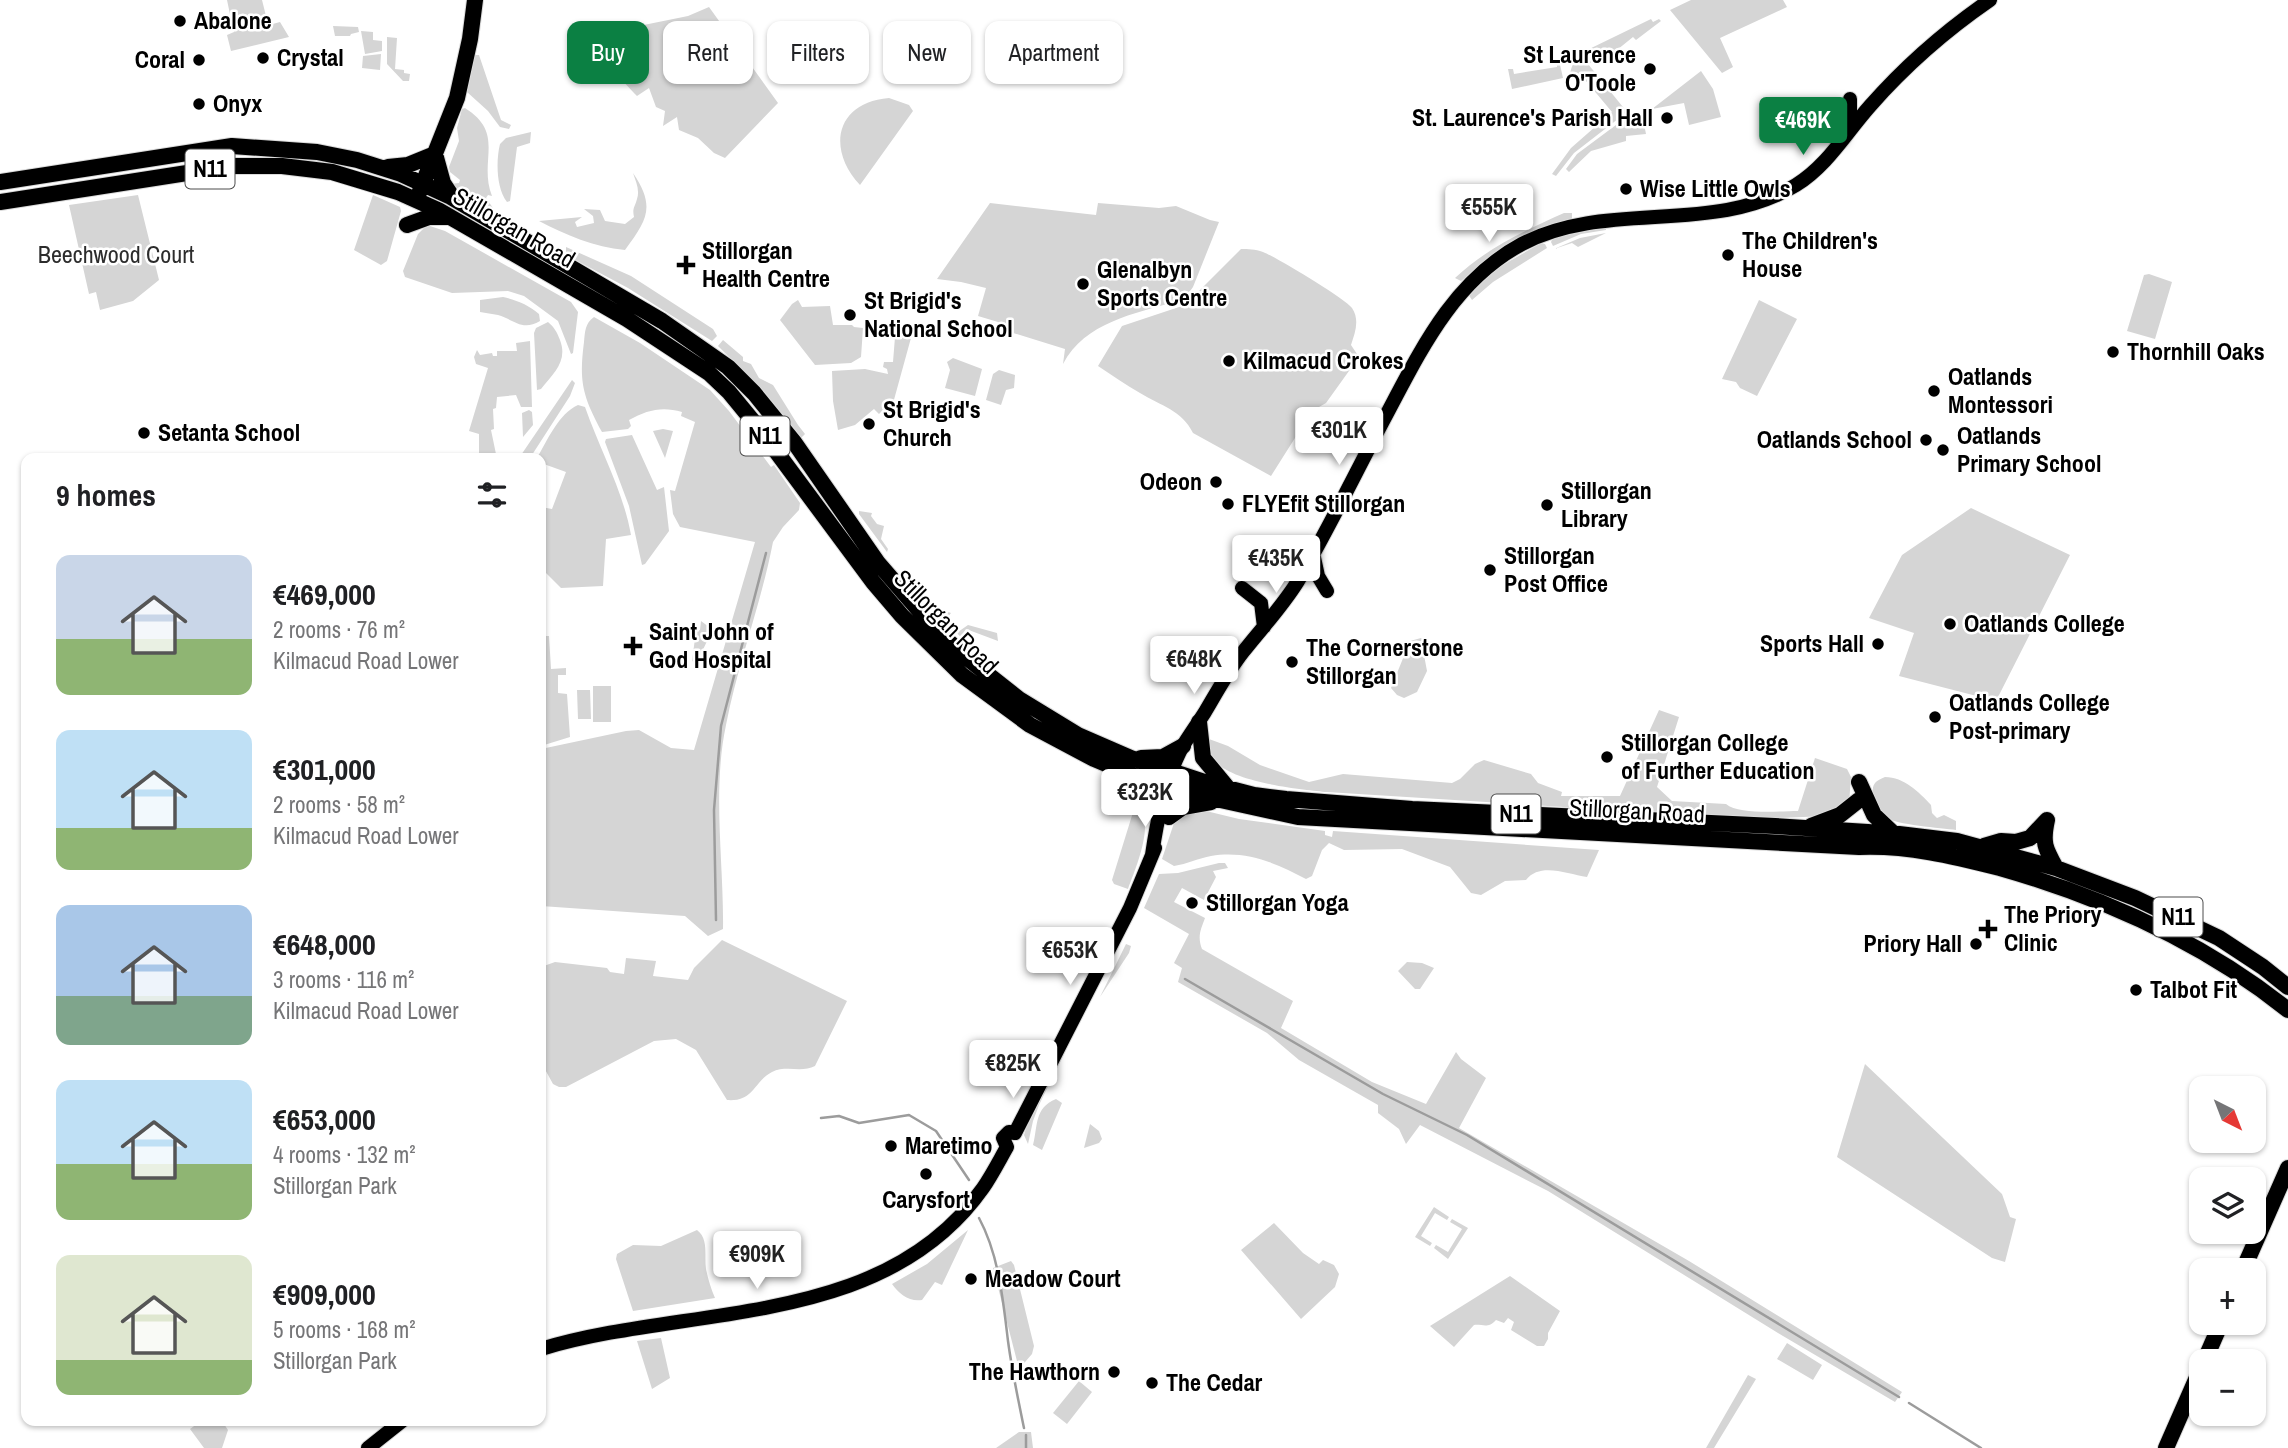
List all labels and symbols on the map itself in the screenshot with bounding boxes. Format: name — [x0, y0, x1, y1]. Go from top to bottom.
place label: Abalone — [194, 4, 272, 36]
marker: Abalone — [172, 13, 188, 29]
place label: St Laurence O'Toole — [1523, 38, 1636, 98]
place label: Crystal — [277, 41, 344, 73]
place label: Coral — [135, 43, 185, 75]
marker: Crystal — [255, 50, 271, 66]
marker: Coral — [191, 52, 207, 68]
marker: St Laurence O'Toole — [1642, 61, 1658, 77]
place label: Onyx — [213, 87, 262, 119]
marker: Onyx — [191, 96, 207, 112]
pin: €469K — [1754, 97, 1852, 157]
place label: St. Laurence's Parish Hall — [1412, 101, 1653, 133]
marker: St. Laurence's Parish Hall — [1659, 110, 1675, 126]
road number: N11 — [186, 150, 234, 188]
place label: Wise Little Owls — [1640, 172, 1791, 204]
street label: Stillorgan Road — [448, 179, 581, 275]
marker: Wise Little Owls — [1618, 181, 1634, 197]
pin: €555K — [1440, 184, 1538, 244]
place label: The Children's House — [1742, 224, 1878, 284]
place label: Stillorgan Health Centre — [702, 234, 830, 294]
park label: Beechwood Court — [38, 238, 195, 270]
marker: The Children's House — [1720, 247, 1736, 263]
place label: Glenalbyn Sports Centre — [1097, 253, 1227, 313]
marker: Stillorgan Health Centre — [676, 255, 696, 275]
marker: Glenalbyn Sports Centre — [1075, 276, 1091, 292]
place label: St Brigid's National School — [864, 284, 1013, 344]
marker: St Brigid's National School — [842, 307, 858, 323]
place label: Thornhill Oaks — [2127, 335, 2265, 367]
place label: Kilmacud Crokes — [1243, 344, 1404, 376]
marker: Thornhill Oaks — [2105, 344, 2121, 360]
marker: Kilmacud Crokes — [1221, 353, 1237, 369]
place label: Oatlands Montessori — [1948, 360, 2053, 420]
marker: Oatlands Montessori — [1926, 383, 1942, 399]
place label: St Brigid's Church — [883, 393, 981, 453]
pin: €301K — [1290, 407, 1388, 467]
place label: Setanta School — [158, 416, 300, 448]
road number: N11 — [740, 416, 790, 456]
marker: St Brigid's Church — [861, 416, 877, 432]
place label: Oatlands Primary School — [1957, 419, 2101, 479]
place label: Oatlands School — [1757, 423, 1912, 455]
marker: Setanta School — [136, 425, 152, 441]
marker: Oatlands School — [1918, 432, 1934, 448]
marker: Oatlands Primary School — [1935, 442, 1951, 458]
place label: Odeon — [1140, 465, 1202, 497]
marker: Odeon — [1208, 474, 1224, 490]
place label: Stillorgan Library — [1561, 474, 1652, 534]
place label: FLYEfit Stillorgan — [1242, 487, 1405, 519]
marker: FLYEfit Stillorgan — [1220, 496, 1236, 512]
marker: Stillorgan Library — [1539, 497, 1555, 513]
pin: €435K — [1227, 536, 1325, 595]
place label: Stillorgan Post Office — [1504, 539, 1608, 599]
street label: Stillorgan Road — [887, 562, 1006, 681]
marker: Stillorgan Post Office — [1482, 562, 1498, 578]
place label: Oatlands College — [1964, 607, 2125, 639]
place label: Saint John of God Hospital — [649, 615, 774, 675]
marker: Oatlands College — [1942, 616, 1958, 632]
place label: Sports Hall — [1760, 627, 1864, 659]
place label: The Cornerstone Stillorgan — [1306, 631, 1464, 691]
marker: Saint John of God Hospital — [623, 636, 643, 656]
pin: €648K — [1145, 636, 1243, 696]
marker: Sports Hall — [1870, 636, 1886, 652]
marker: The Cornerstone Stillorgan — [1284, 654, 1300, 670]
place label: Oatlands College Post-primary — [1949, 686, 2110, 746]
marker: Oatlands College Post-primary — [1927, 709, 1943, 725]
place label: Stillorgan College of Further Education — [1621, 726, 1815, 786]
marker: Stillorgan College of Further Education — [1599, 749, 1615, 765]
pin: €323K — [1096, 770, 1194, 829]
street label: Stillorgan Road — [1568, 790, 1706, 830]
road number: N11 — [1492, 794, 1540, 834]
place label: Stillorgan Yoga — [1206, 886, 1349, 918]
marker: Stillorgan Yoga — [1184, 895, 1200, 911]
place label: The Priory Clinic — [2004, 898, 2101, 958]
road number: N11 — [2154, 898, 2202, 936]
marker: The Priory Clinic — [1978, 919, 1998, 939]
place label: Priory Hall — [1864, 927, 1962, 959]
pin: €653K — [1021, 928, 1119, 987]
marker: Priory Hall — [1968, 936, 1984, 952]
place label: Talbot Fit — [2150, 973, 2238, 1005]
marker: Talbot Fit — [2128, 982, 2144, 998]
pin: €825K — [964, 1040, 1062, 1100]
north arrow — [2189, 1076, 2266, 1153]
place label: Maretimo — [905, 1129, 992, 1161]
marker: Maretimo — [883, 1138, 899, 1154]
marker: Carysfort — [918, 1166, 934, 1182]
place label: Carysfort — [882, 1183, 970, 1215]
pin: €909K — [708, 1232, 806, 1291]
place label: Meadow Court — [985, 1262, 1121, 1294]
marker: Meadow Court — [963, 1271, 979, 1287]
place label: The Hawthorn — [969, 1355, 1100, 1387]
marker: The Hawthorn — [1106, 1364, 1122, 1380]
place label: The Cedar — [1166, 1366, 1263, 1398]
marker: The Cedar — [1144, 1375, 1160, 1391]

